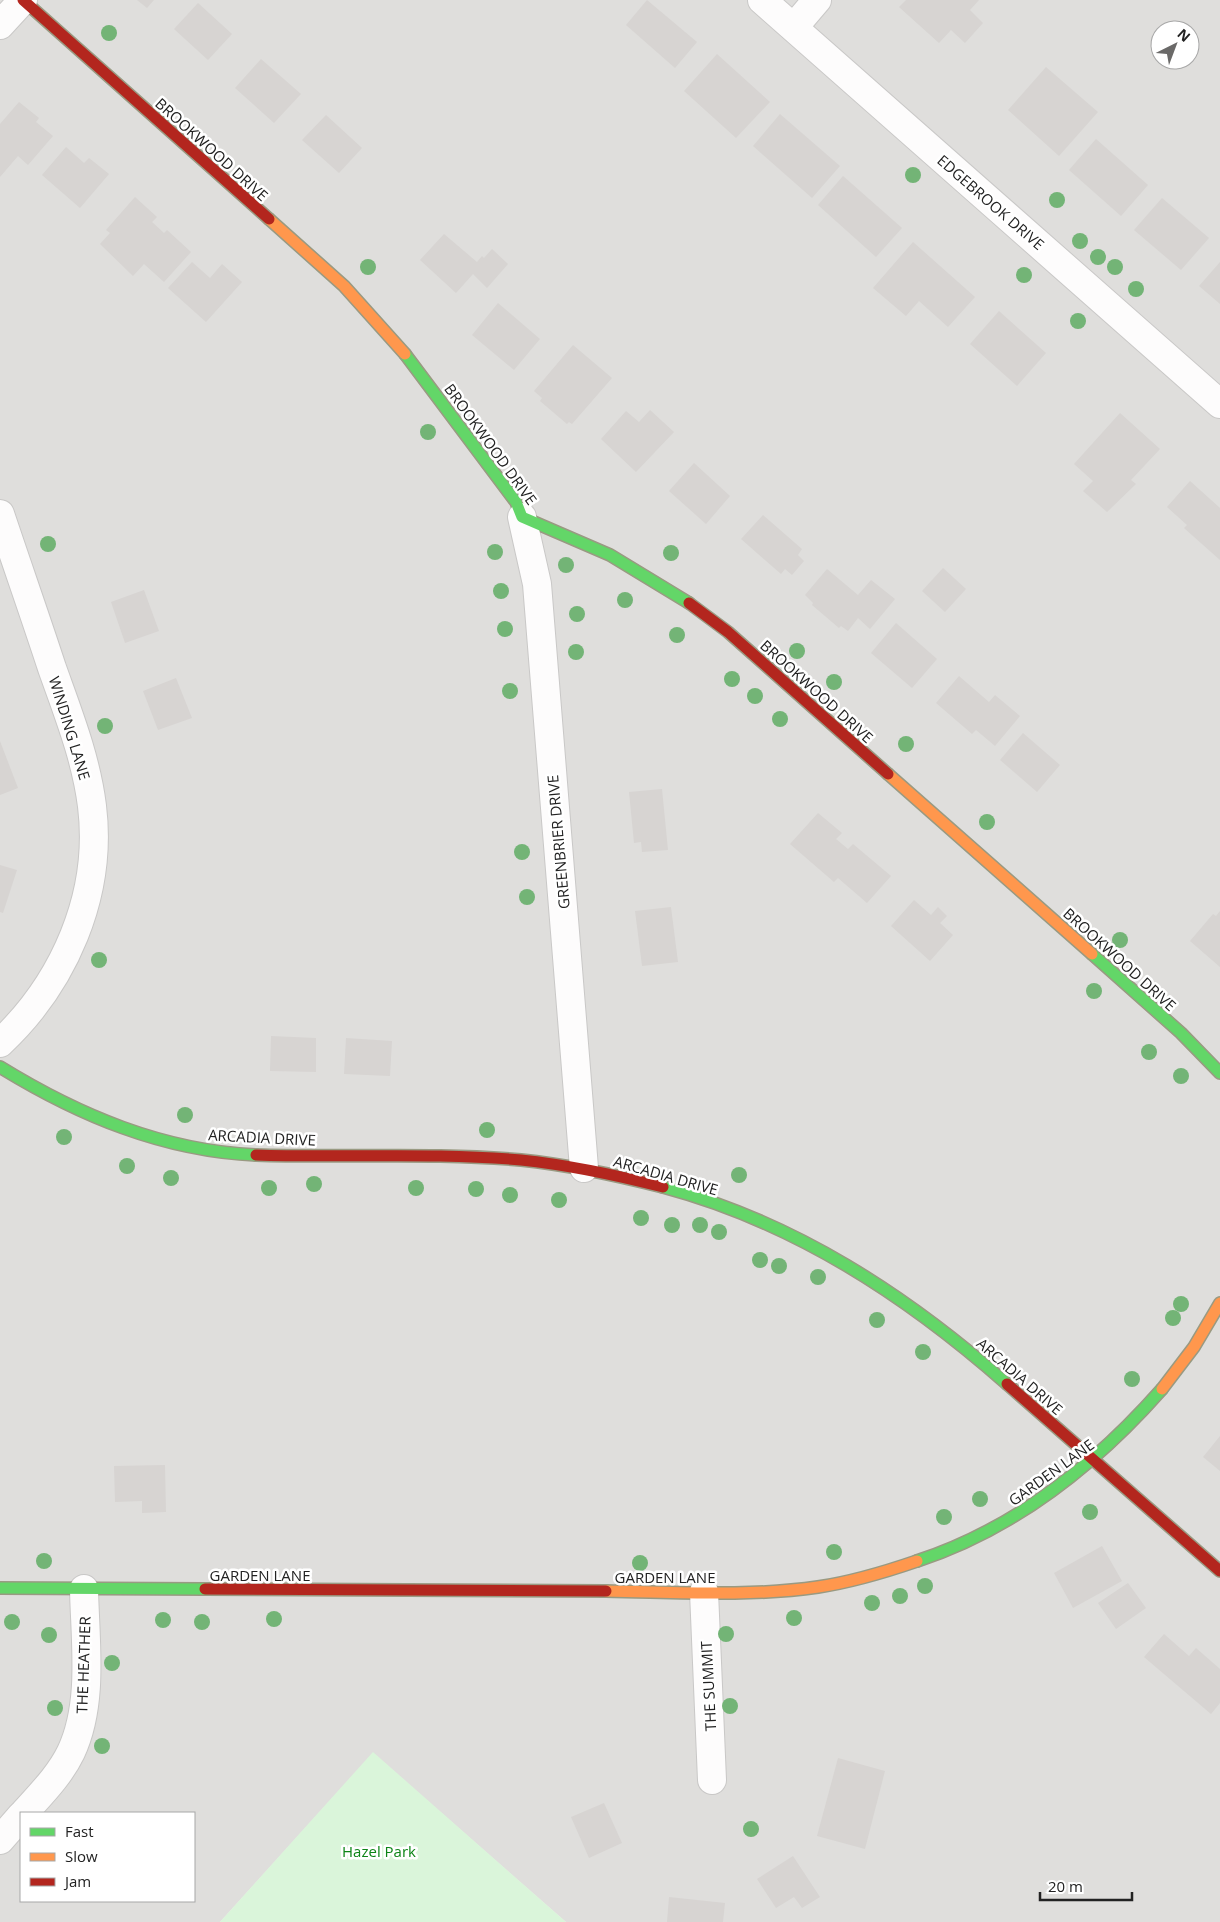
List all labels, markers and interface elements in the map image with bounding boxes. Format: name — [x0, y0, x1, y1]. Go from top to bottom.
north arrow — [1150, 20, 1200, 70]
text: N — [1173, 24, 1195, 46]
street label: BROOKWOOD DRIVE — [151, 93, 273, 205]
street label: EDGEBROOK DRIVE — [933, 150, 1049, 254]
street label: BROOKWOOD DRIVE — [440, 379, 542, 509]
street label: BROOKWOOD DRIVE — [756, 635, 878, 747]
street label: WINDING LANE — [45, 674, 95, 782]
street label: GREENBRIER DRIVE — [542, 774, 574, 910]
street label: BROOKWOOD DRIVE — [1059, 903, 1181, 1015]
street label: ARCADIA DRIVE — [208, 1124, 316, 1150]
street label: ARCADIA DRIVE — [611, 1151, 721, 1199]
street label: ARCADIA DRIVE — [973, 1333, 1067, 1419]
street label: GARDEN LANE — [1004, 1434, 1098, 1510]
street label: GARDEN LANE — [209, 1565, 311, 1585]
street label: GARDEN LANE — [614, 1567, 716, 1587]
street label: THE HEATHER — [71, 1615, 95, 1714]
street label: THE SUMMIT — [696, 1640, 720, 1732]
legend — [20, 1812, 195, 1902]
text: Fast — [65, 1821, 94, 1841]
park label: Hazel Park — [342, 1841, 416, 1861]
text: Slow — [65, 1846, 98, 1866]
scale bar — [1040, 1870, 1132, 1902]
text: Jam — [63, 1871, 91, 1891]
text: 20 m — [1048, 1876, 1083, 1896]

